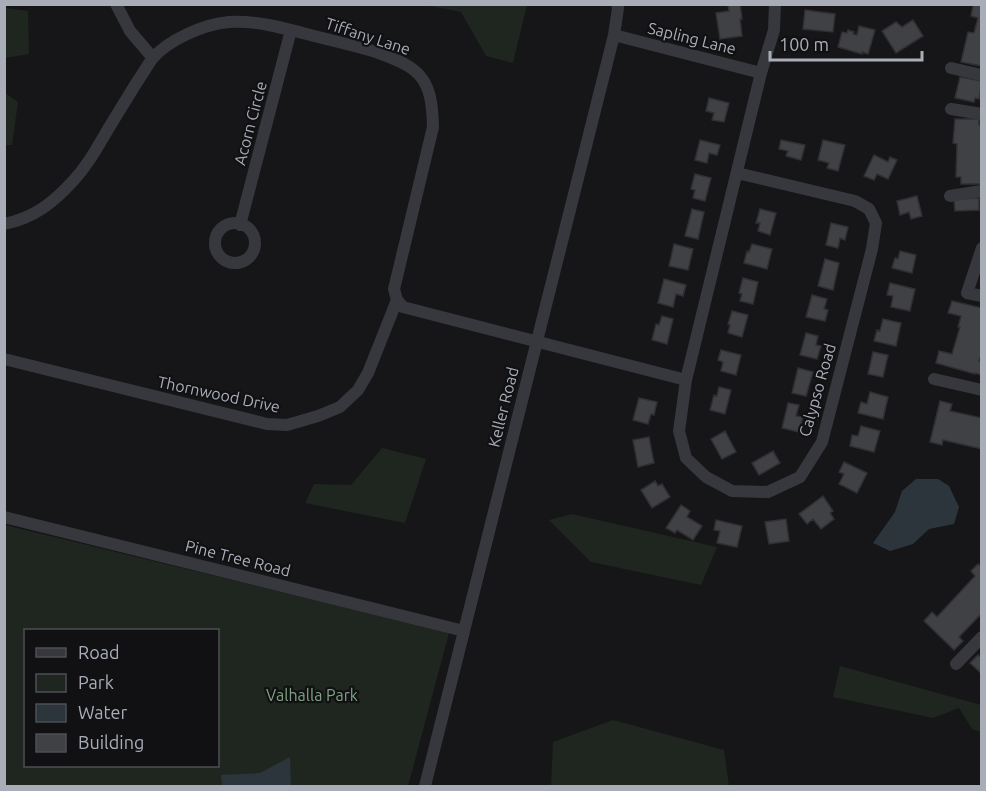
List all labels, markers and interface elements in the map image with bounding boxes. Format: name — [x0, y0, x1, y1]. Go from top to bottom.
street label: Tiffany Lane — [323, 14, 413, 58]
street label: Sapling Lane — [646, 18, 738, 58]
scale bar — [770, 24, 922, 62]
text: 100 m — [779, 34, 829, 54]
street label: Acorn Circle — [230, 79, 270, 167]
street label: Calypso Road — [795, 341, 839, 439]
street label: Keller Road — [484, 365, 522, 449]
street label: Thornwood Drive — [156, 372, 282, 416]
street label: Pine Tree Road — [184, 536, 292, 580]
legend — [24, 629, 219, 767]
text: Road — [78, 642, 120, 662]
text: Park — [78, 672, 114, 692]
park label: Valhalla Park — [266, 686, 358, 704]
text: Water — [78, 702, 128, 722]
text: Building — [78, 732, 144, 752]

